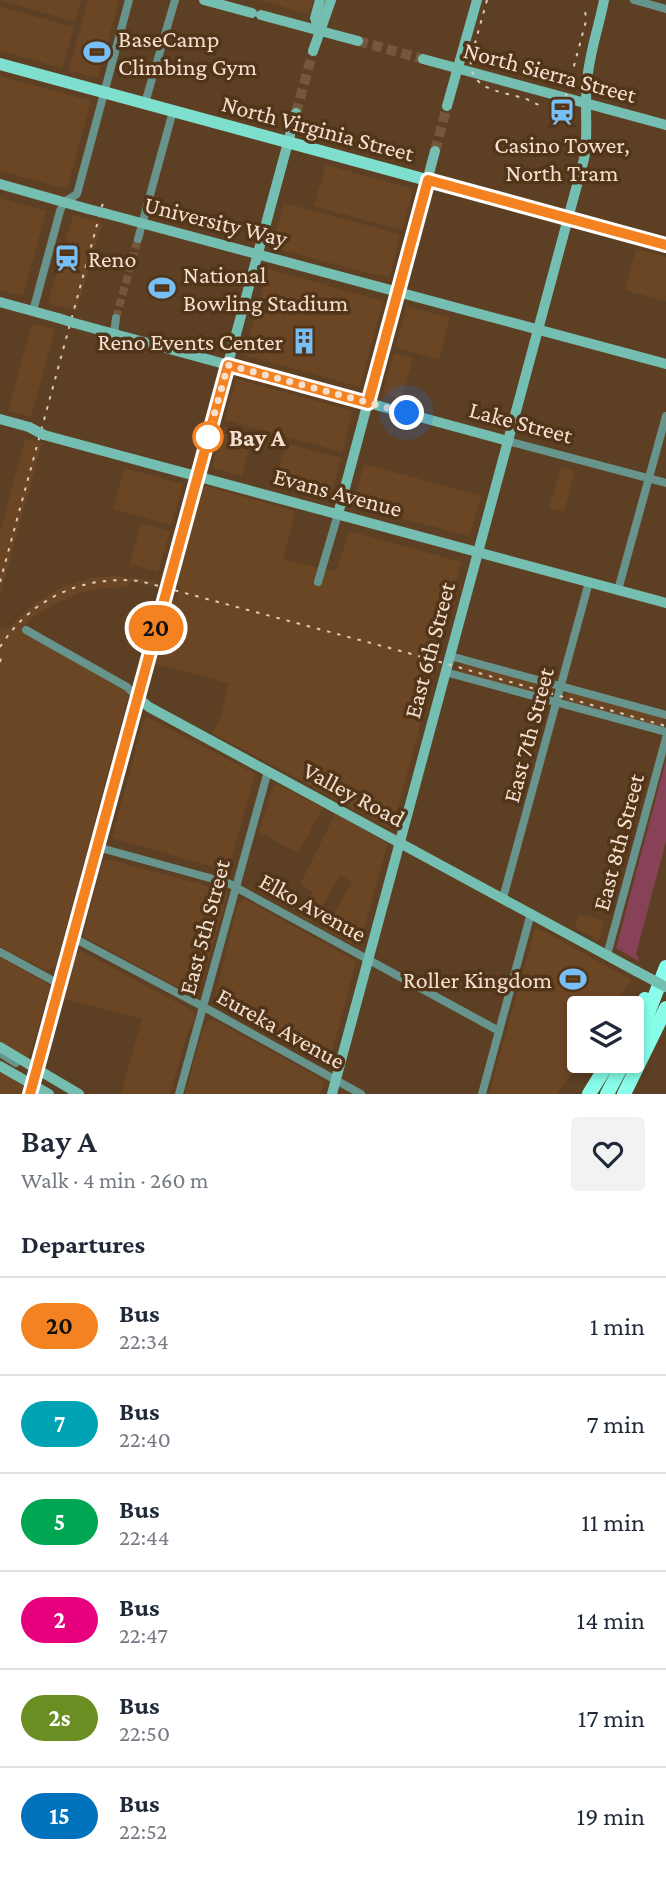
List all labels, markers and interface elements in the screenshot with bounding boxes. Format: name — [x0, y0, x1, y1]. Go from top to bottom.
place label: BaseCamp Climbing Gym — [118, 25, 257, 80]
street label: North Sierra Street — [461, 36, 640, 108]
sports icon: BaseCamp Climbing Gym — [82, 37, 112, 67]
street label: North Virginia Street — [219, 89, 418, 167]
station icon: Casino Tower, North Tram — [547, 97, 577, 127]
place label: Casino Tower, North Tram — [494, 131, 630, 186]
street label: University Way — [142, 190, 291, 252]
station icon: Reno — [52, 243, 82, 273]
place label: Reno — [88, 245, 136, 272]
place label: National Bowling Stadium — [183, 261, 348, 316]
sports icon: National Bowling Stadium — [147, 273, 177, 303]
building icon: Reno Events Center — [289, 326, 319, 356]
place label: Reno Events Center — [97, 328, 283, 355]
your location — [389, 395, 424, 430]
street label: Lake Street — [466, 395, 577, 449]
marker: Bay A — [193, 422, 223, 452]
place label: Bay A — [229, 424, 286, 451]
street label: Evans Avenue — [271, 462, 405, 522]
street label: East 6th Street — [398, 578, 460, 721]
line badge: 20 — [124, 605, 188, 651]
text: 20 — [143, 614, 169, 641]
street label: East 7th Street — [497, 664, 559, 805]
street label: Valley Road — [299, 756, 410, 832]
street label: East 8th Street — [587, 770, 649, 913]
street label: East 5th Street — [173, 855, 235, 998]
street label: Elko Avenue — [255, 867, 371, 947]
sports icon: Roller Kingdom — [558, 964, 588, 994]
place label: Roller Kingdom — [403, 966, 552, 993]
street label: Eureka Avenue — [212, 982, 350, 1074]
map controls — [567, 996, 644, 1073]
button: layers — [567, 996, 644, 1073]
button: heart — [571, 1117, 645, 1191]
text: Bay A — [21, 1122, 97, 1159]
text: Walk · 4 min · 260 m — [21, 1167, 208, 1193]
text: Departures — [21, 1230, 145, 1259]
text: Bus — [119, 1299, 160, 1328]
text: 20 — [46, 1312, 73, 1339]
text: 1 min — [590, 1312, 645, 1341]
text: 22:34 — [119, 1328, 169, 1354]
text: Bus — [119, 1397, 160, 1426]
text: 7 — [54, 1410, 65, 1437]
text: 7 min — [586, 1410, 645, 1439]
text: 22:40 — [119, 1426, 171, 1452]
text: Bus — [119, 1495, 160, 1524]
text: 5 — [54, 1508, 65, 1535]
text: 11 min — [581, 1508, 645, 1537]
text: 22:44 — [119, 1524, 170, 1550]
text: Bus — [119, 1593, 160, 1622]
text: 2 — [53, 1606, 66, 1633]
text: 14 min — [577, 1606, 645, 1635]
text: 22:47 — [119, 1622, 168, 1648]
text: Bus — [119, 1691, 160, 1720]
text: 2s — [48, 1704, 71, 1731]
text: 17 min — [578, 1704, 645, 1733]
text: 22:50 — [119, 1720, 170, 1746]
text: Bus — [119, 1789, 160, 1818]
text: 15 — [49, 1802, 70, 1829]
text: 19 min — [577, 1802, 645, 1831]
text: 22:52 — [119, 1818, 167, 1844]

